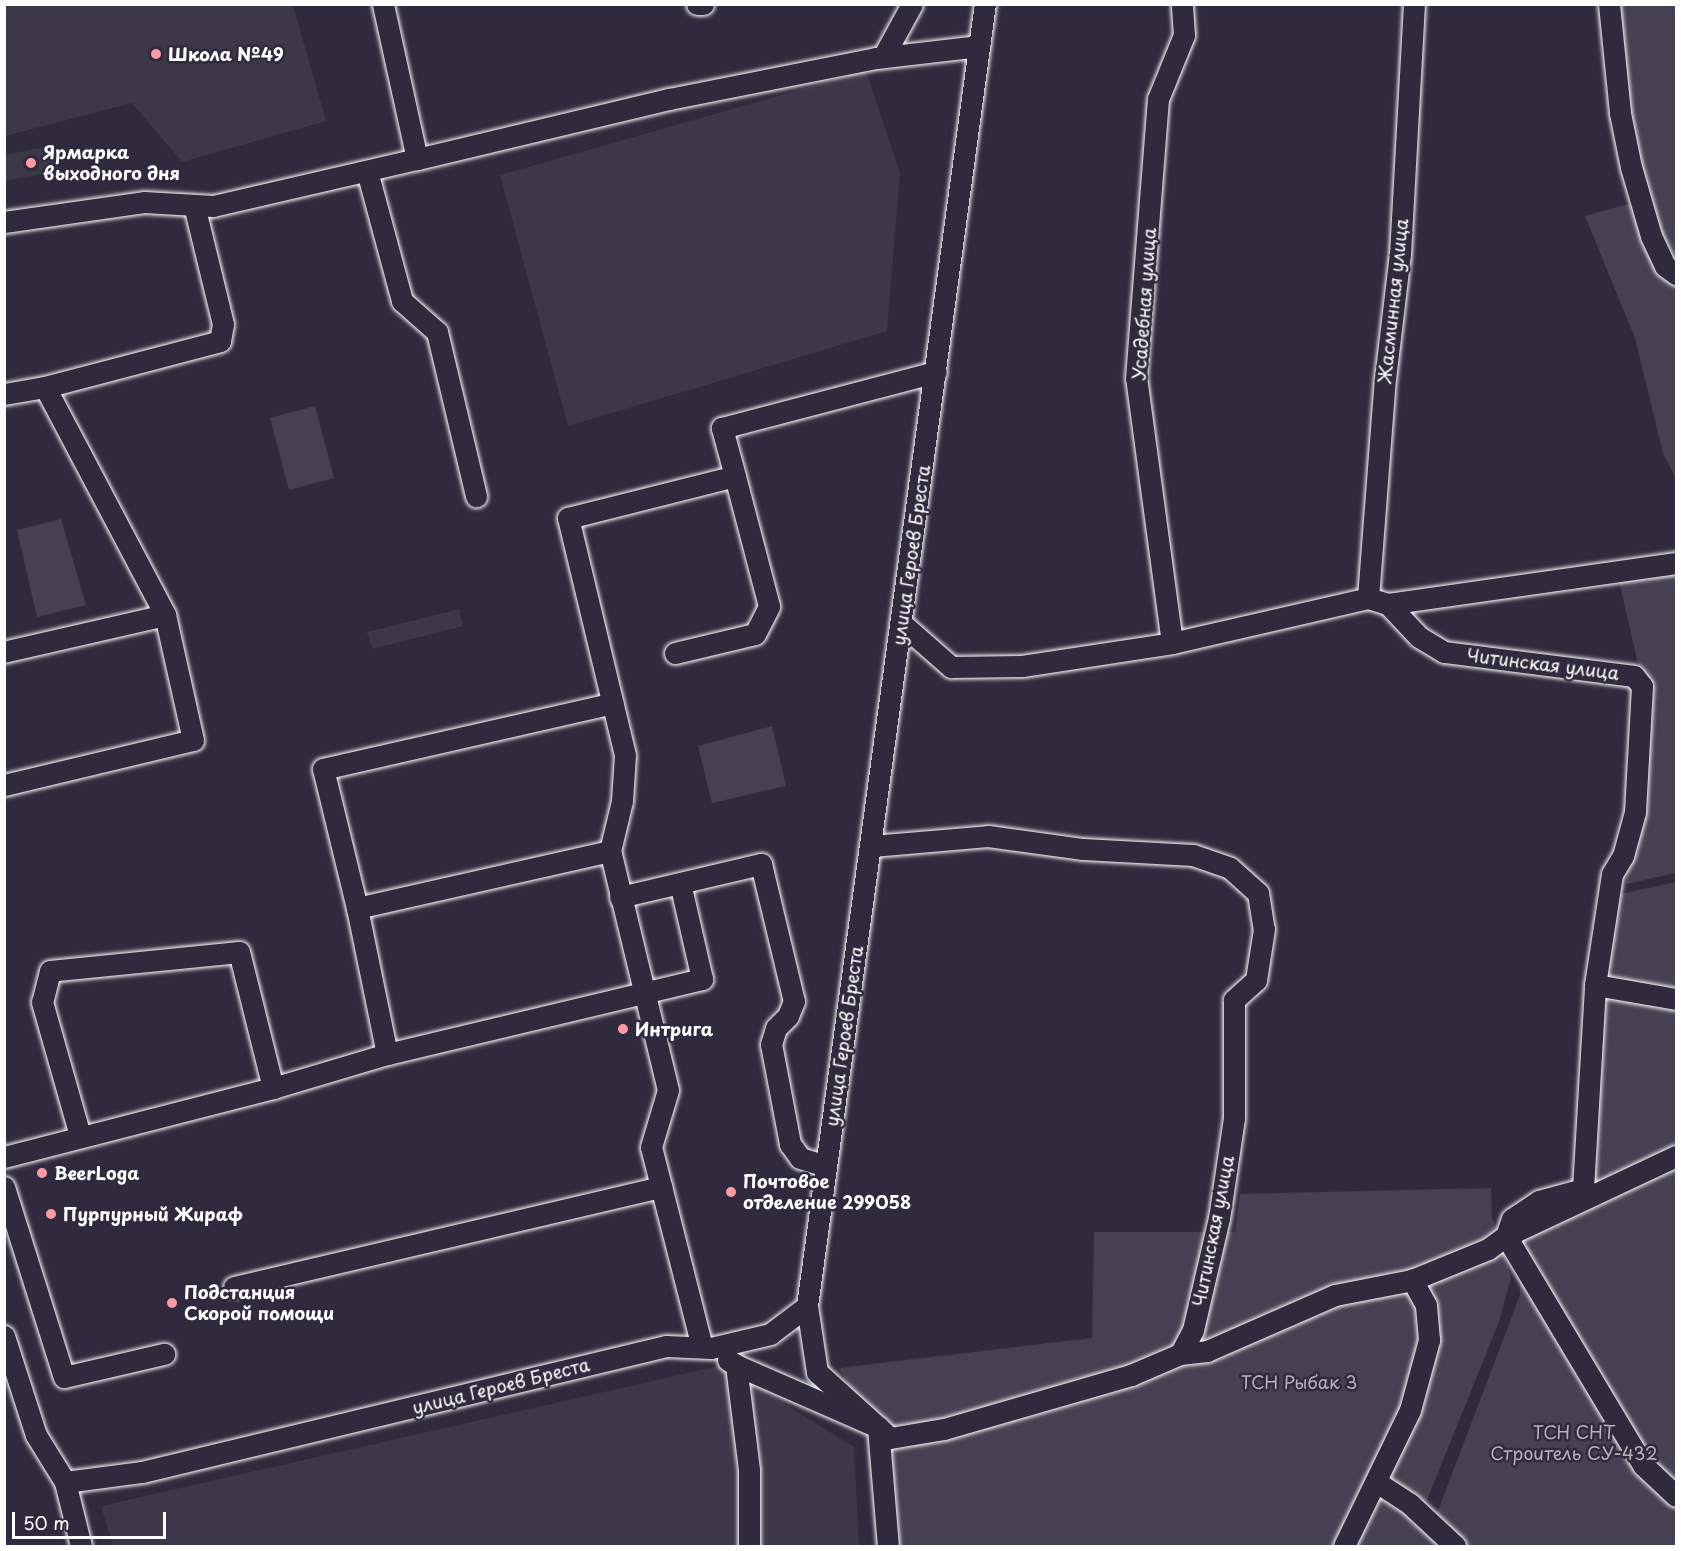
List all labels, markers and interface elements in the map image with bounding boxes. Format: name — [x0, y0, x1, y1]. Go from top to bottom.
place label: Школа №49 — [168, 43, 284, 65]
marker: Школа №49 — [149, 47, 163, 61]
place label: Ярмарка выходного дня — [43, 142, 180, 184]
marker: Ярмарка выходного дня — [24, 156, 38, 170]
street label: Жасминная улица — [1374, 217, 1412, 385]
street label: Усадебная улица — [1128, 227, 1160, 381]
street label: улица Героев Бреста — [887, 462, 935, 648]
street label: Читинская улица — [1465, 644, 1621, 684]
street label: улица Героев Бреста — [820, 943, 868, 1129]
place label: Интрига — [635, 1018, 713, 1040]
marker: Интрига — [616, 1022, 630, 1036]
street label: Читинская улица — [1188, 1153, 1238, 1309]
place label: BeerLoga — [54, 1162, 139, 1184]
marker: BeerLoga — [35, 1166, 49, 1180]
place label: Почтовое отделение 299058 — [743, 1171, 912, 1214]
marker: Почтовое отделение 299058 — [724, 1185, 738, 1199]
place label: Пурпурный Жираф — [63, 1203, 244, 1225]
marker: Пурпурный Жираф — [44, 1207, 58, 1221]
place label: Подстанция Скорой помощи — [184, 1282, 335, 1324]
marker: Подстанция Скорой помощи — [165, 1296, 179, 1310]
street label: улица Героев Бреста — [409, 1353, 593, 1419]
park label: ТСН Рыбак 3 — [1240, 1371, 1358, 1393]
park label: ТСН СНТ Строитель СУ-432 — [1491, 1422, 1657, 1464]
scale bar — [15, 1500, 170, 1538]
text: 50 m — [23, 1509, 70, 1536]

